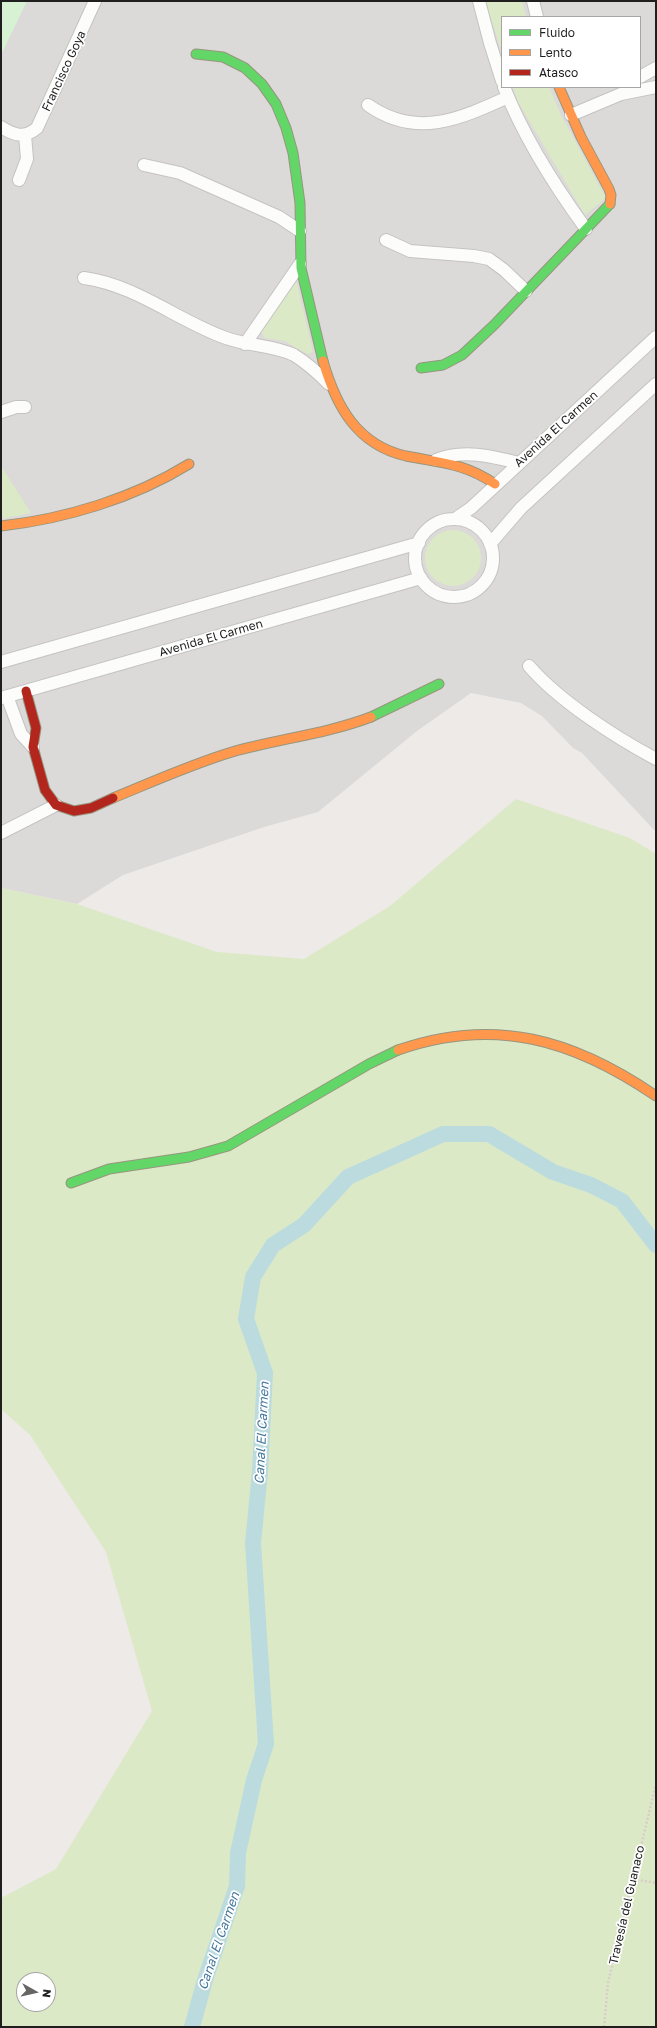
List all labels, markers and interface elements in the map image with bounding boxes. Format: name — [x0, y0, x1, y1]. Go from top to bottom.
legend — [501, 16, 641, 88]
text: Fluido — [539, 25, 575, 40]
street label: Francisco Goya — [39, 28, 89, 114]
text: Lento — [539, 45, 572, 60]
text: Atasco — [539, 65, 578, 80]
street label: Avenida El Carmen — [511, 388, 601, 470]
street label: Avenida El Carmen — [157, 616, 265, 660]
water label: Canal El Carmen — [252, 1381, 272, 1485]
street label: Travesía del Guanaco — [606, 1844, 648, 1966]
water label: Canal El Carmen — [195, 1890, 243, 1992]
north arrow — [16, 1972, 56, 2012]
text: N — [40, 1989, 54, 1999]

